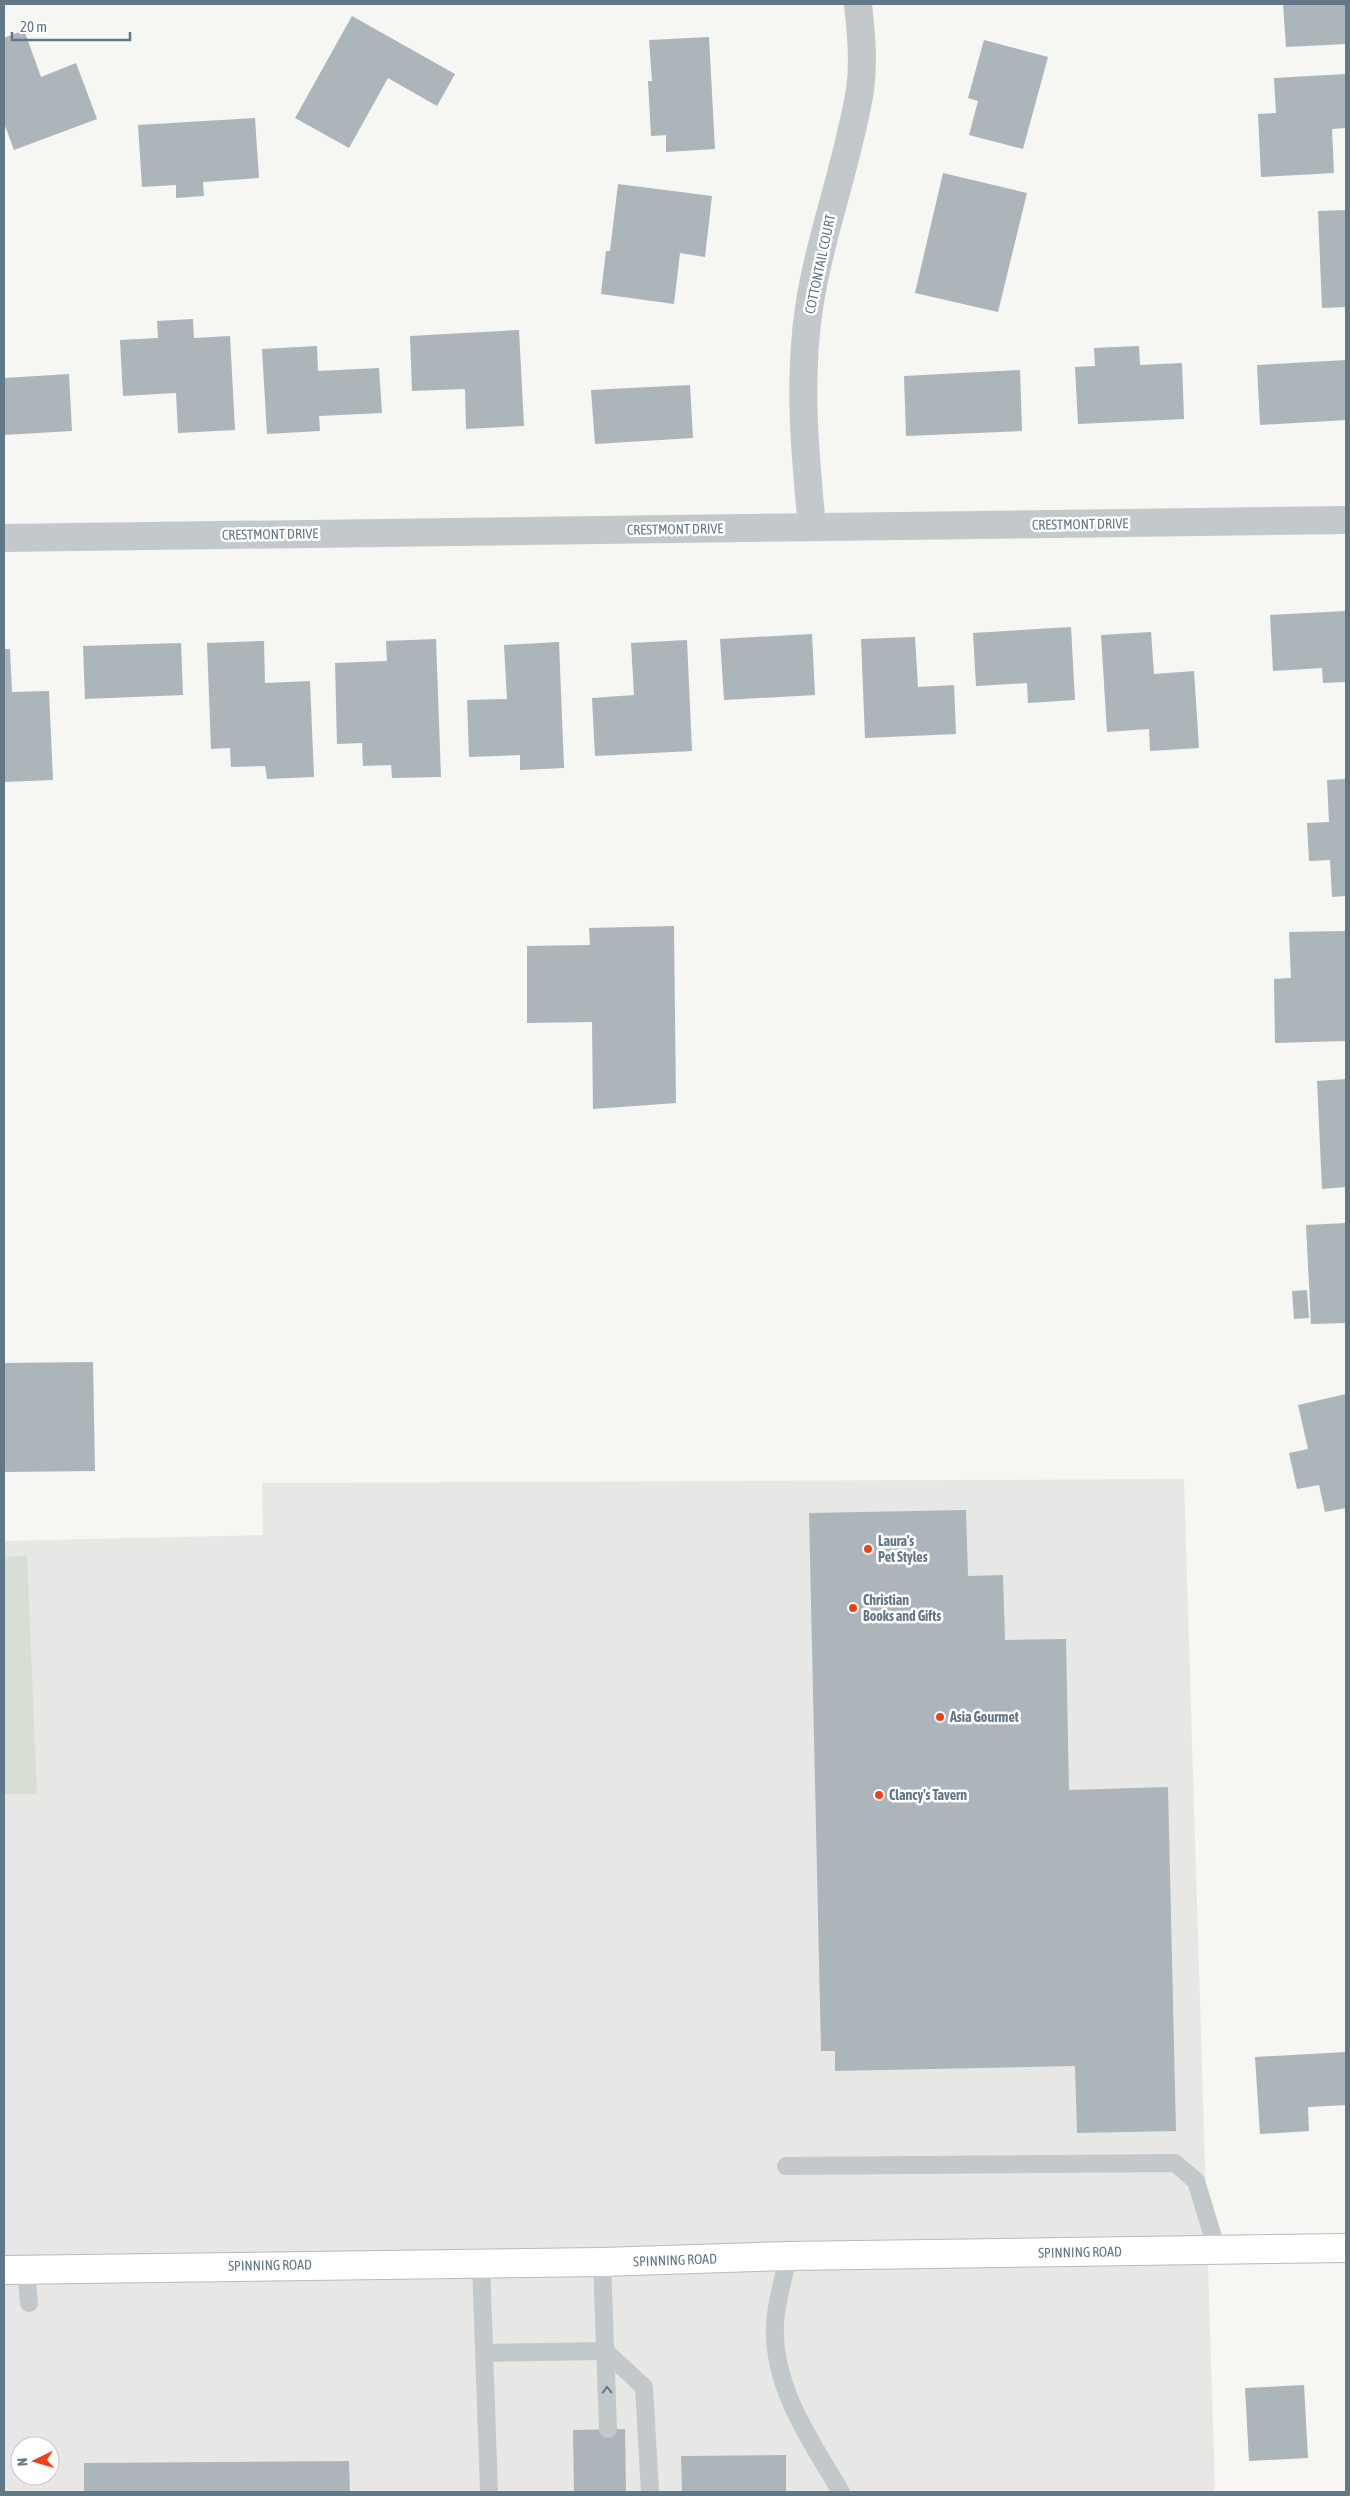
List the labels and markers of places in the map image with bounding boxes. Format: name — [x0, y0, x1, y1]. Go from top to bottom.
place label: Laura's Pet Styles — [878, 1533, 928, 1565]
marker: Laura's Pet Styles — [862, 1543, 874, 1555]
place label: Christian Books and Gifts — [863, 1592, 941, 1624]
marker: Christian Books and Gifts — [847, 1602, 859, 1614]
place label: Asia Gourmet — [949, 1709, 1019, 1725]
marker: Asia Gourmet — [934, 1711, 946, 1723]
place label: Clancy's Tavern — [889, 1787, 967, 1803]
marker: Clancy's Tavern — [873, 1789, 885, 1801]

